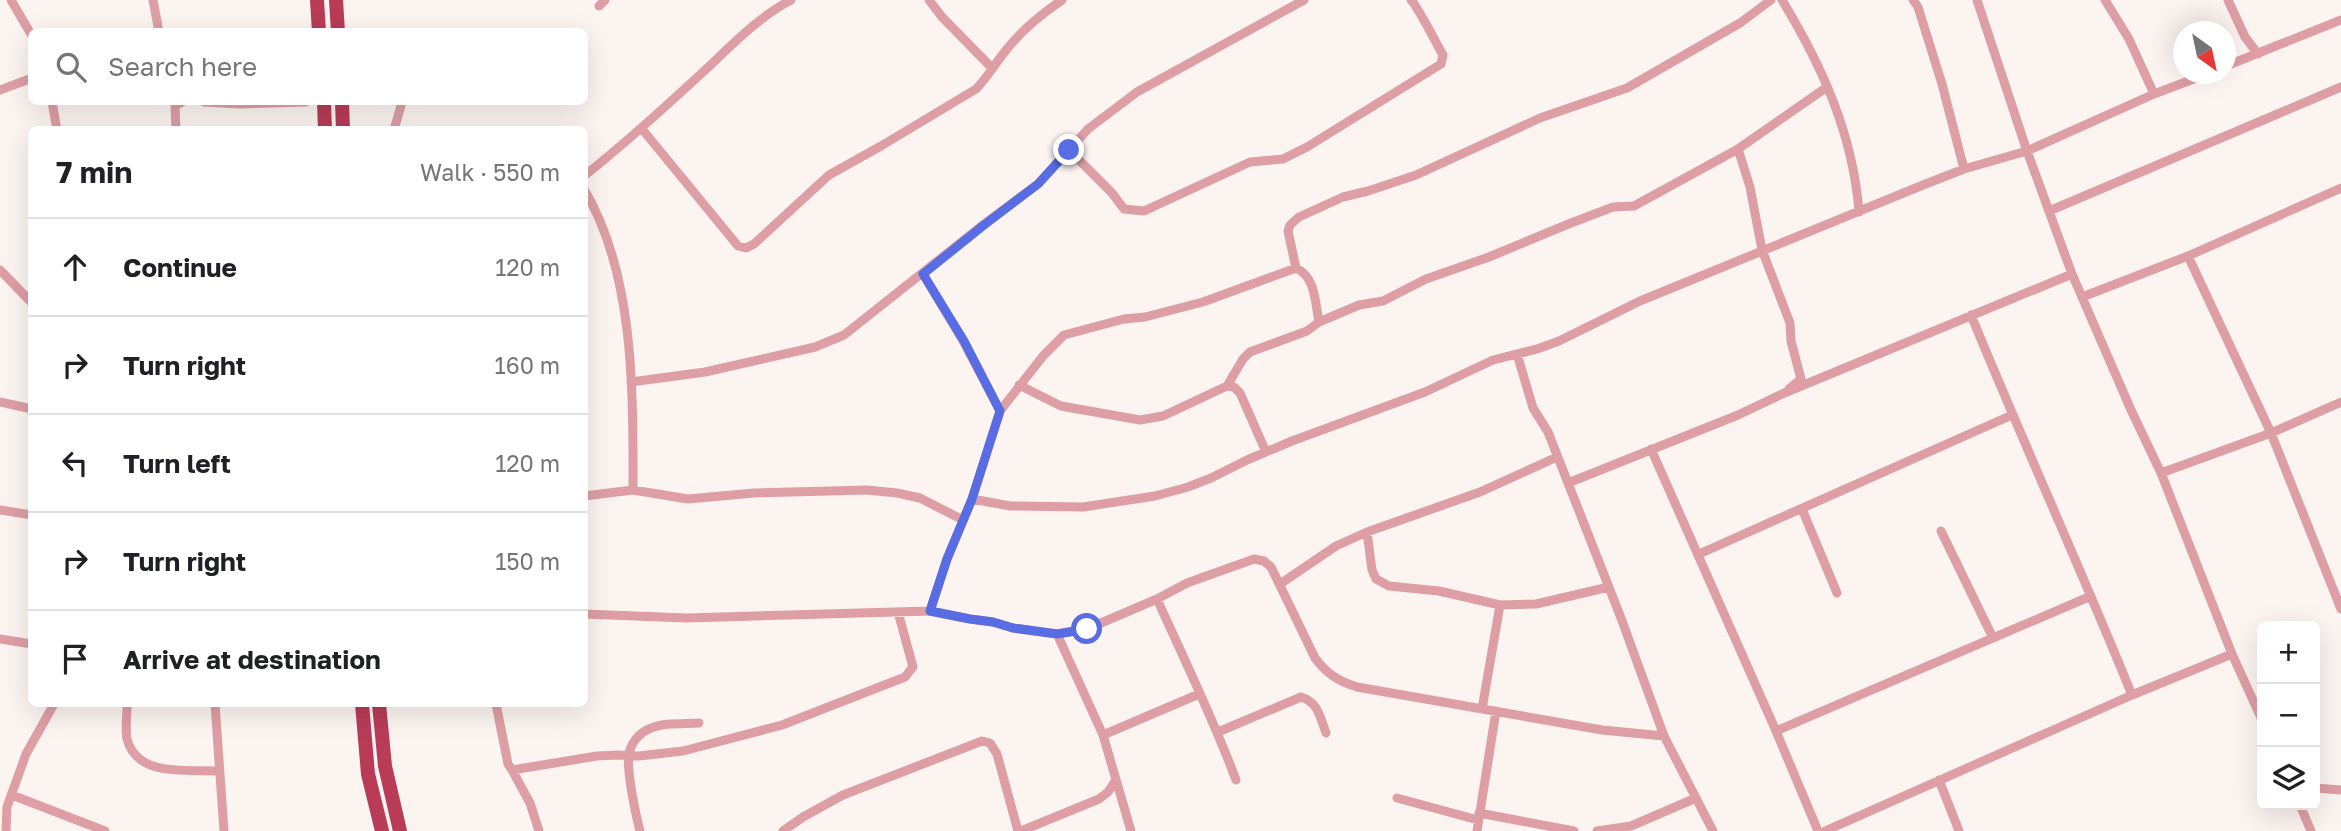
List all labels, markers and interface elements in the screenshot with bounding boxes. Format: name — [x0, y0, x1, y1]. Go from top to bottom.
north arrow — [2173, 21, 2236, 84]
search box — [28, 28, 588, 105]
icon: search — [52, 48, 90, 86]
text: Search here — [108, 51, 257, 82]
route end — [1053, 134, 1084, 165]
text: 7 min — [56, 154, 132, 190]
text: Walk · 550 m — [420, 158, 560, 186]
icon: ahead — [56, 248, 94, 286]
text: Continue — [123, 252, 237, 283]
text: 120 m — [495, 253, 560, 281]
icon: right — [56, 346, 94, 384]
text: Turn right — [123, 350, 246, 381]
text: 160 m — [495, 351, 560, 379]
icon: left — [56, 444, 94, 482]
text: Turn left — [123, 448, 231, 479]
text: 120 m — [495, 449, 560, 477]
icon: right — [56, 542, 94, 580]
text: Turn right — [123, 546, 246, 577]
text: 150 m — [495, 547, 560, 575]
route start — [1071, 613, 1102, 644]
map controls — [2257, 621, 2320, 810]
button: + — [2257, 621, 2320, 684]
icon: arrive — [56, 640, 94, 678]
text: Arrive at destination — [123, 644, 381, 675]
button: − — [2257, 684, 2320, 747]
button: layers — [2257, 747, 2320, 810]

